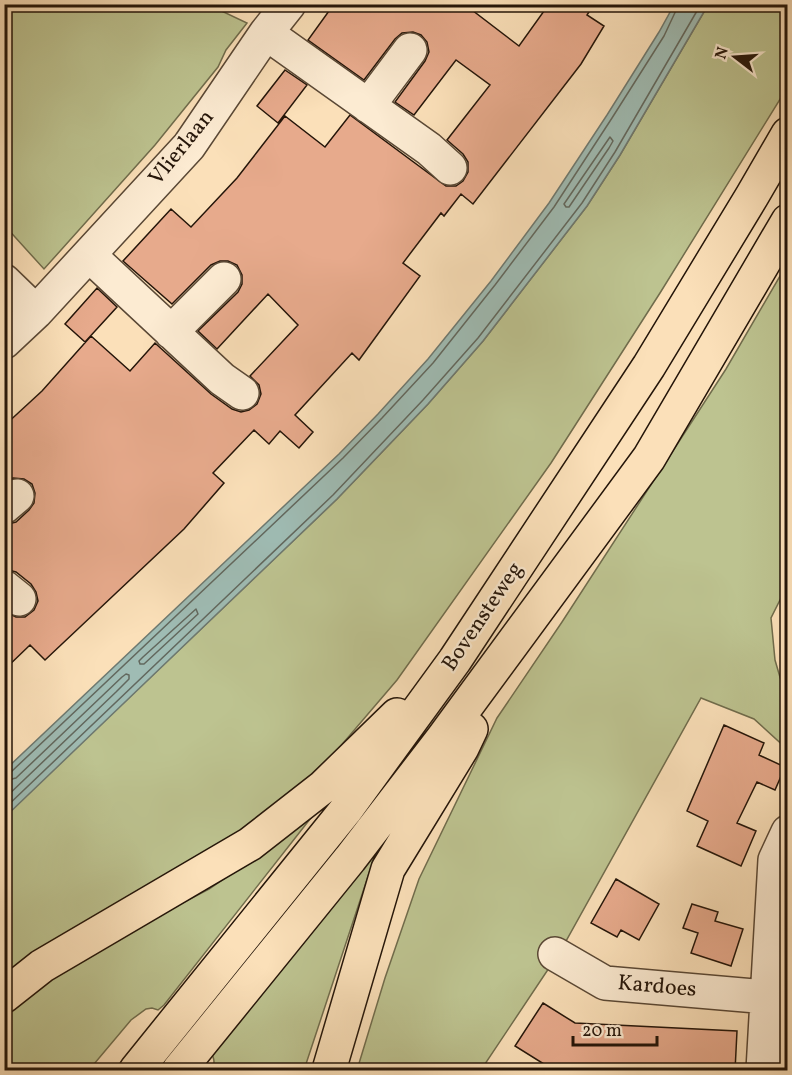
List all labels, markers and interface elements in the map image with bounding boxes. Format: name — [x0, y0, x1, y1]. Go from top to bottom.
north arrow — [705, 27, 765, 87]
text: N — [710, 44, 735, 62]
street label: Vlierlaan — [142, 104, 222, 192]
street label: Bovensteweg — [435, 556, 531, 678]
street label: Kardoes — [616, 968, 698, 1006]
scale bar — [573, 1009, 657, 1047]
text: 20 m — [582, 1019, 622, 1044]

